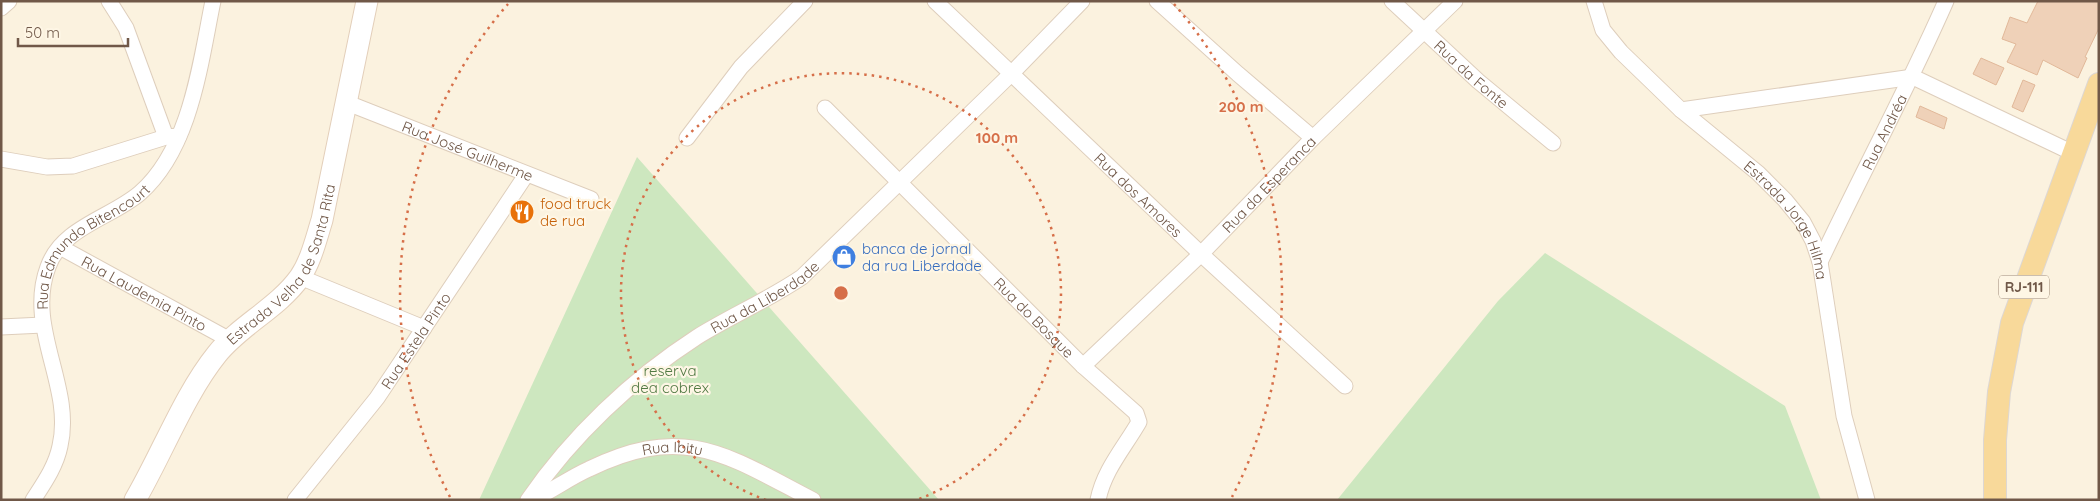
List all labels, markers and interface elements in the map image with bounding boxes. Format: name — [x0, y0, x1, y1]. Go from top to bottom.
scale bar — [18, 15, 128, 47]
text: 50 m — [25, 23, 60, 42]
street label: Rua da Fonte — [1430, 36, 1513, 112]
street label: Rua Andréa — [1857, 91, 1911, 173]
text: 200 m — [1219, 97, 1264, 116]
street label: Rua José Guilherme — [399, 116, 536, 185]
text: 100 m — [976, 128, 1018, 147]
street label: Rua da Esperanca — [1218, 132, 1320, 236]
street label: Rua dos Amores — [1091, 148, 1187, 241]
street label: Estrada Jorge Hilma — [1740, 156, 1832, 281]
street label: Rua Edmundo Bitencourt — [32, 180, 154, 310]
street label: Estrada Velha de Santa Rita — [222, 182, 339, 348]
place label: food truck de rua — [540, 194, 611, 230]
restaurant icon: food truck de rua — [509, 199, 535, 225]
place label: banca de jornal da rua Liberdade — [862, 239, 982, 275]
shop icon: banca de jornal da rua Liberdade — [831, 244, 857, 270]
street label: Rua Laudemia Pinto — [78, 251, 210, 335]
street label: Rua da Liberdade — [707, 256, 823, 337]
street label: Rua do Bosque — [990, 273, 1078, 361]
road number: RJ-111 — [1999, 276, 2049, 298]
centre of rings — [832, 284, 850, 302]
street label: Rua Estela Pinto — [376, 289, 455, 392]
park label: reserva dea cobrex — [631, 361, 709, 397]
street label: Rua Ibitu — [640, 437, 705, 459]

